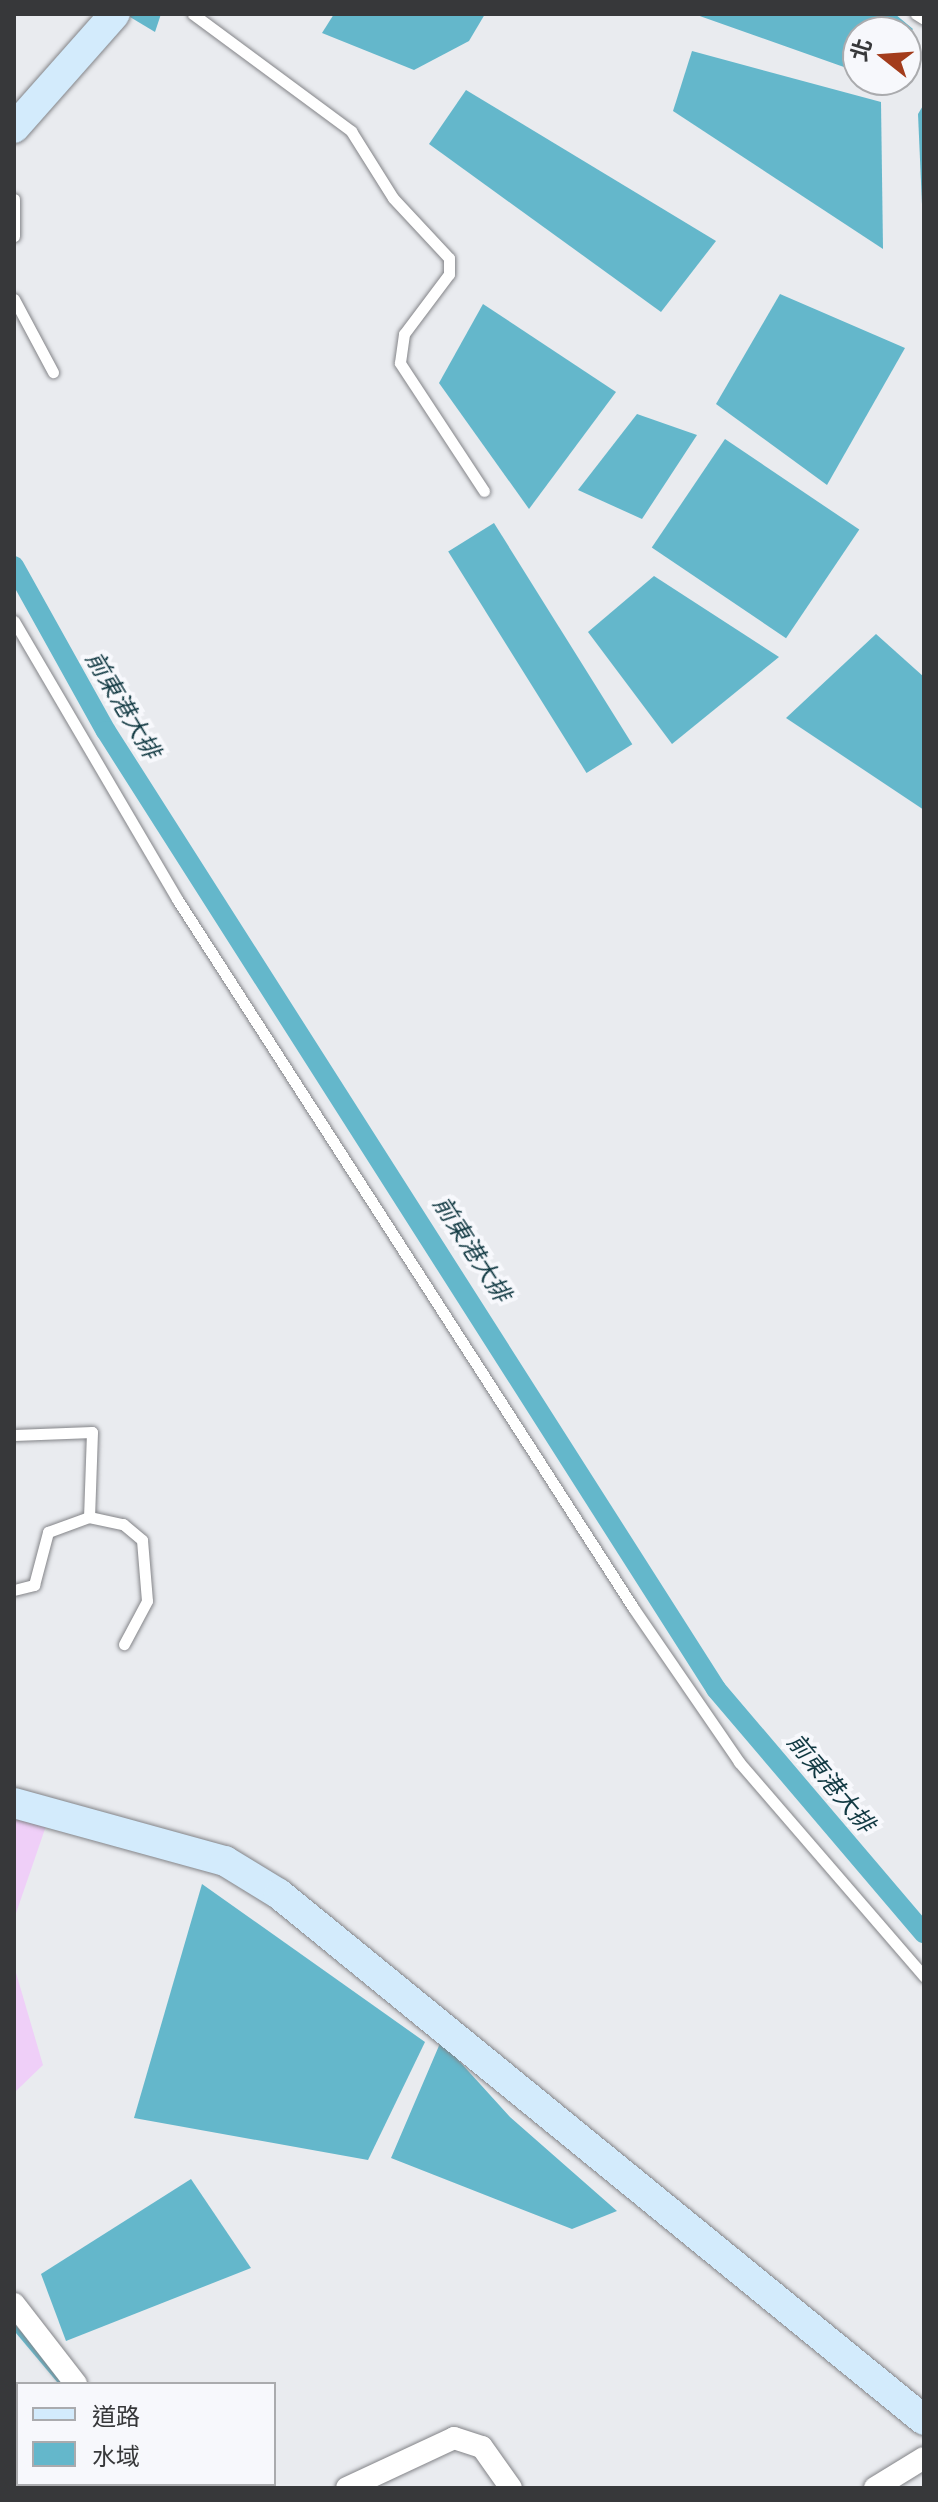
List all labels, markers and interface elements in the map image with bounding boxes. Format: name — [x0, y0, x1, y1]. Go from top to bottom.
north arrow — [842, 16, 922, 96]
text: 北 — [843, 35, 878, 64]
water label: 前東港大排 — [80, 646, 166, 764]
water label: 前東港大排 — [427, 1191, 517, 1307]
water label: 前東港大排 — [781, 1728, 881, 1838]
legend — [16, 2382, 276, 2486]
text: 道路 — [92, 2400, 140, 2432]
text: 水域 — [92, 2440, 140, 2472]

